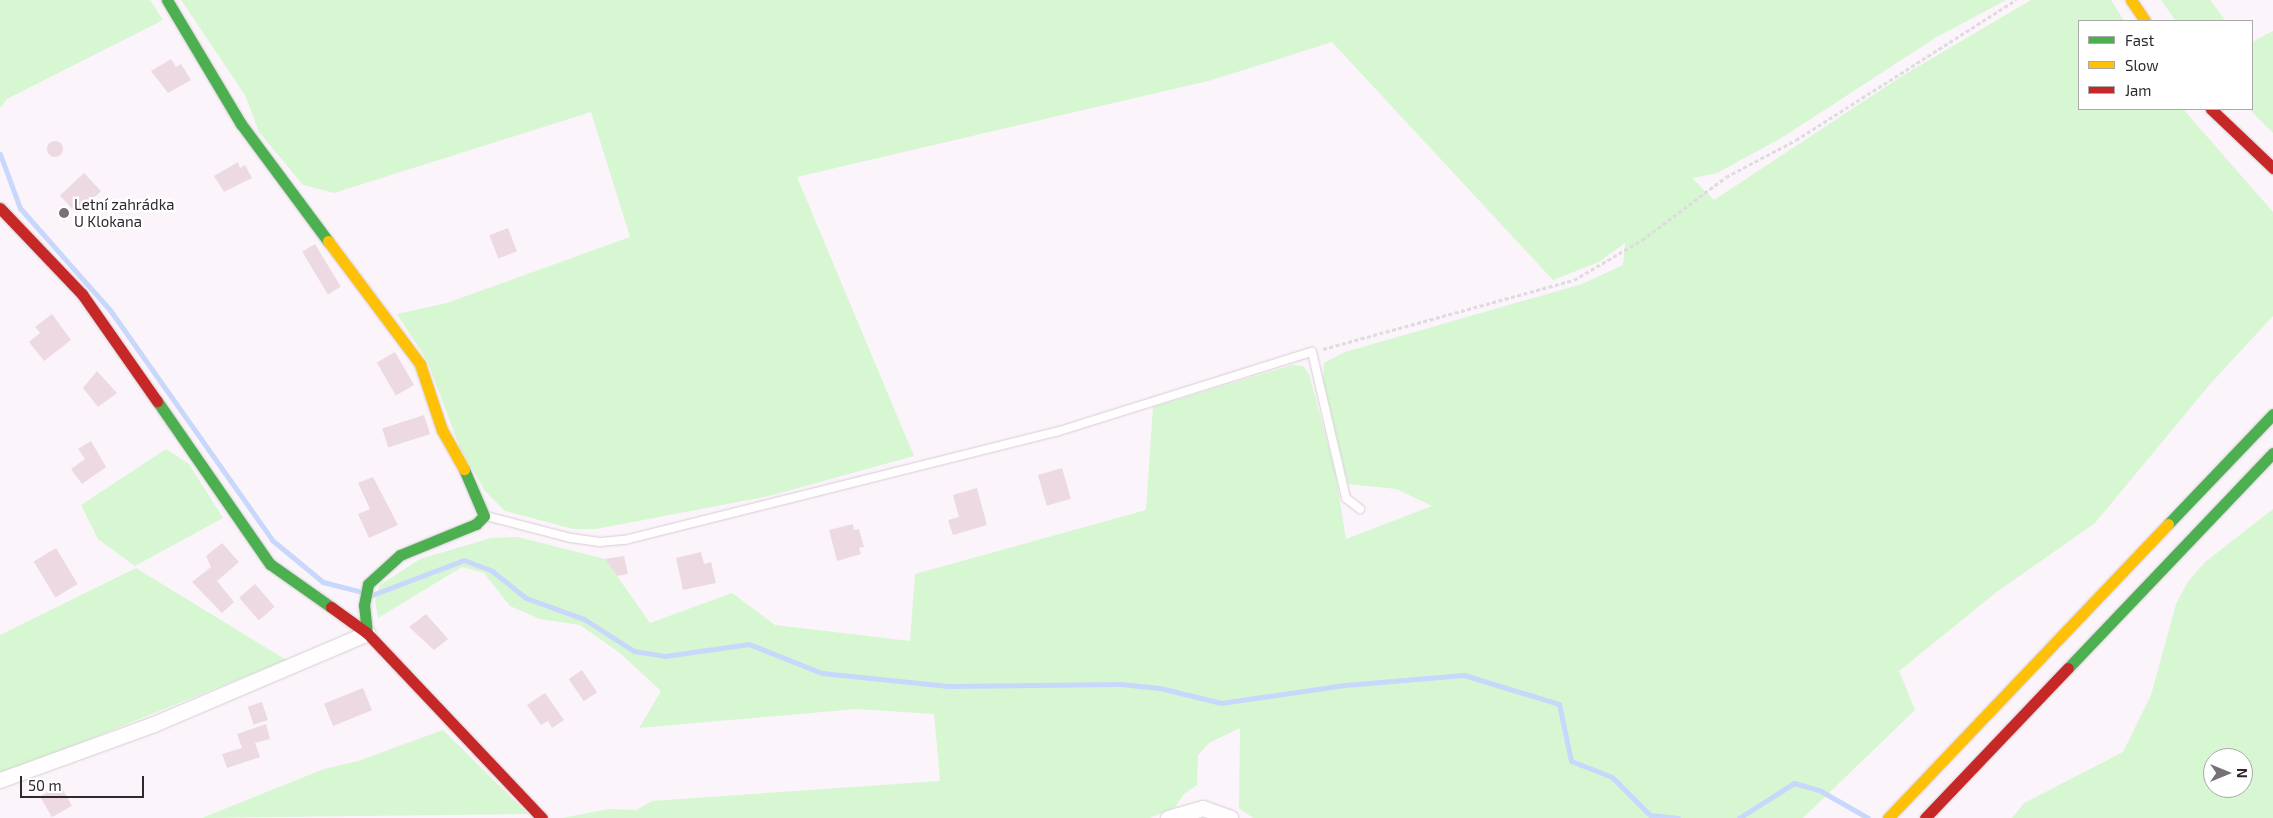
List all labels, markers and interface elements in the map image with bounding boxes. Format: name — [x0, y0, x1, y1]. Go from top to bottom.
legend — [2078, 20, 2253, 110]
text: Fast — [2125, 31, 2154, 49]
text: Slow — [2125, 56, 2159, 74]
text: Jam — [2125, 81, 2151, 99]
place label: Letní zahrádka U Klokana — [74, 195, 175, 230]
marker: Letní zahrádka U Klokana — [58, 207, 70, 219]
north arrow — [2203, 748, 2253, 798]
scale bar — [22, 766, 146, 798]
text: N — [2234, 768, 2251, 778]
text: 50 m — [28, 776, 62, 794]

